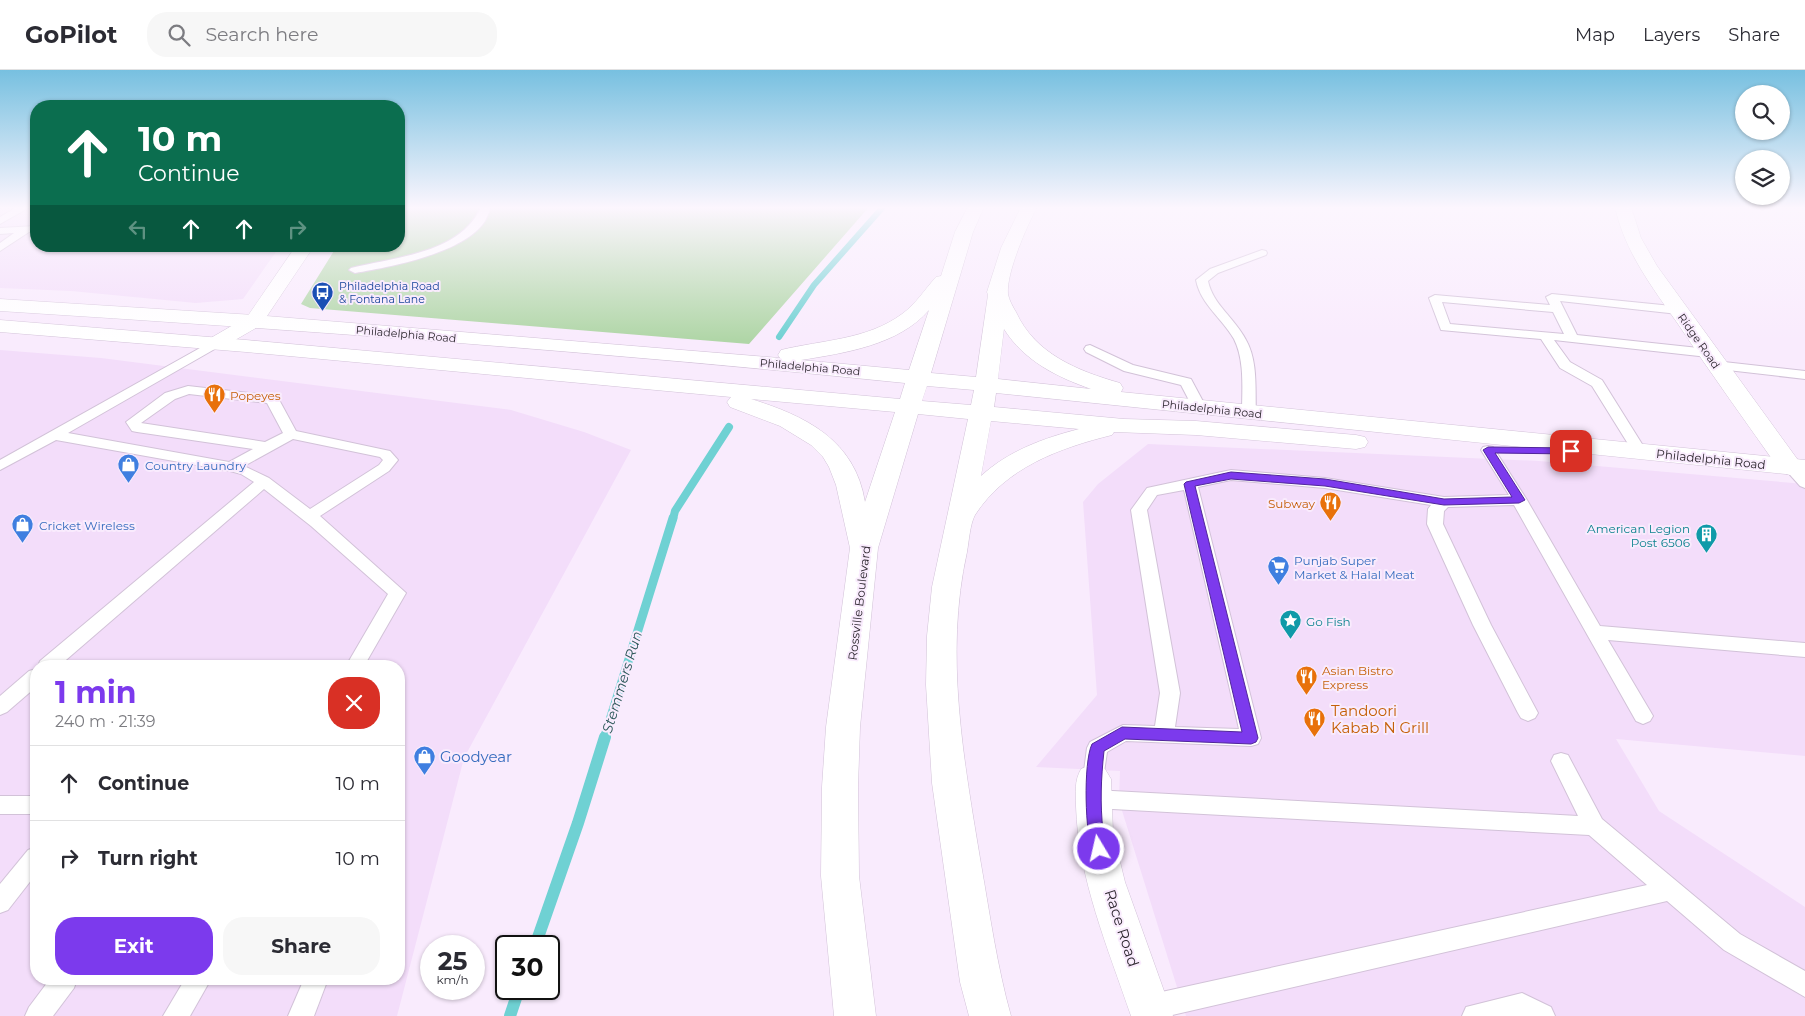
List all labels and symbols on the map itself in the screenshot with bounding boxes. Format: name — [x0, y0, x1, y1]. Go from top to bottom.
place label: Philadelphia Road & Fontana Lane — [339, 279, 440, 306]
bus stop icon: Philadelphia Road & Fontana Lane — [311, 280, 335, 311]
street label: Ridge Road — [1675, 311, 1723, 371]
street label: Philadelphia Road — [355, 323, 457, 345]
street label: Philadelphia Road — [759, 356, 861, 378]
restaurant icon: Popeyes — [202, 383, 226, 414]
place label: Popeyes — [230, 388, 281, 403]
street label: Philadelphia Road — [1161, 397, 1263, 421]
pin — [1550, 430, 1592, 472]
street label: Philadelphia Road — [1656, 446, 1766, 472]
shop icon: Country Laundry — [117, 453, 141, 484]
place label: Country Laundry — [145, 458, 246, 473]
restaurant icon: Subway — [1319, 491, 1343, 522]
place label: Subway — [1268, 496, 1315, 511]
shop icon: Cricket Wireless — [11, 513, 35, 544]
place label: Cricket Wireless — [39, 518, 135, 533]
place label: American Legion Post 6506 — [1587, 521, 1690, 550]
building icon: American Legion Post 6506 — [1694, 523, 1718, 554]
street label: Rossville Boulevard — [845, 545, 873, 661]
place label: Punjab Super Market & Halal Meat — [1294, 553, 1415, 582]
supermarket icon: Punjab Super Market & Halal Meat — [1266, 555, 1290, 586]
place icon: Go Fish — [1278, 609, 1302, 640]
place label: Go Fish — [1306, 614, 1351, 629]
water label: Stemmers Run — [598, 629, 646, 735]
place label: Asian Bistro Express — [1322, 663, 1393, 692]
restaurant icon: Asian Bistro Express — [1294, 665, 1318, 696]
place label: Tandoori Kabab N Grill — [1331, 701, 1429, 737]
restaurant icon: Tandoori Kabab N Grill — [1303, 707, 1327, 738]
shop icon: Goodyear — [412, 744, 436, 775]
place label: Goodyear — [440, 747, 512, 766]
position arrow — [1072, 822, 1124, 874]
street label: Race Road — [1101, 887, 1143, 969]
speed limit sign: 30 — [495, 935, 560, 1000]

